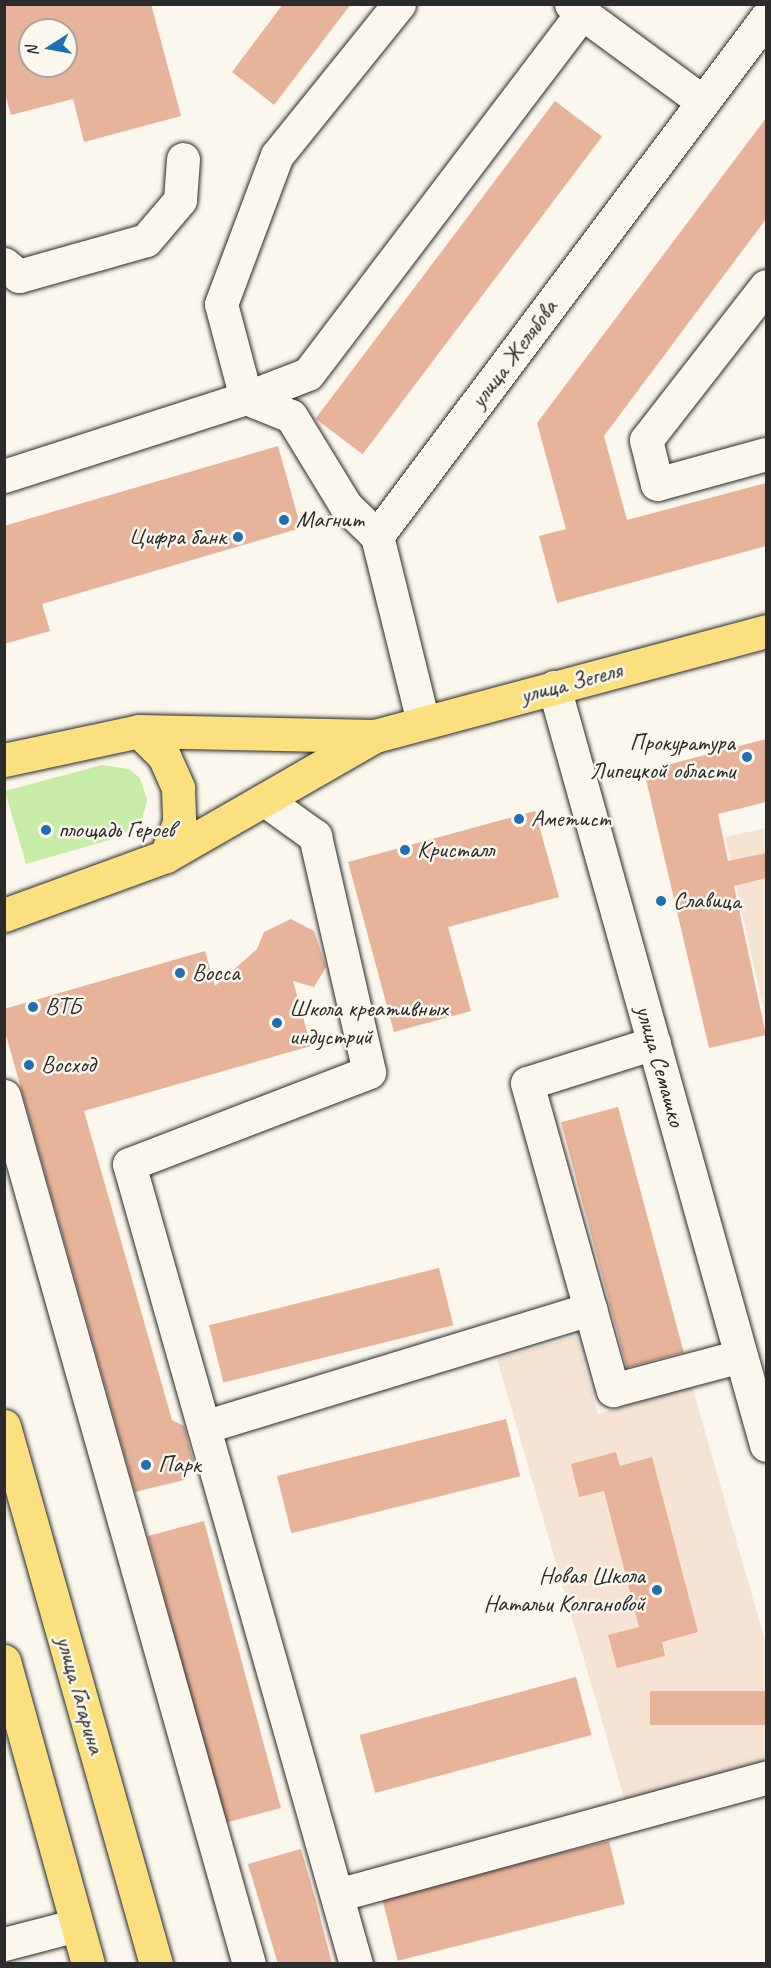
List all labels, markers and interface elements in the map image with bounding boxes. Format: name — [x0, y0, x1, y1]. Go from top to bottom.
north arrow — [18, 18, 78, 78]
text: N — [22, 44, 43, 58]
street label: улица Желябова — [464, 294, 564, 414]
place label: Магнит — [296, 506, 364, 534]
marker: Магнит — [277, 513, 291, 527]
place label: Цифра банк — [128, 523, 226, 551]
marker: Цифра банк — [231, 530, 245, 544]
street label: улица Зегеля — [518, 656, 624, 710]
place label: Прокуратура Липецкой области — [590, 729, 735, 785]
marker: Прокуратура Липецкой области — [740, 750, 754, 764]
place label: Аметист — [531, 805, 610, 833]
marker: Аметист — [512, 812, 526, 826]
place label: площадь Героев — [58, 816, 174, 844]
marker: площадь Героев — [39, 823, 53, 837]
place label: Кристалл — [417, 836, 494, 864]
marker: Кристалл — [398, 843, 412, 857]
place label: Славица — [673, 887, 741, 915]
marker: Славица — [654, 894, 668, 908]
place label: Bocca — [192, 959, 240, 987]
marker: Bocca — [173, 966, 187, 980]
place label: ВТБ — [45, 993, 81, 1021]
place label: Школа креативных индустрий — [289, 995, 443, 1051]
marker: ВТБ — [26, 1000, 40, 1014]
street label: улица Семашко — [629, 1003, 691, 1129]
marker: Школа креативных индустрий — [270, 1016, 284, 1030]
place label: Восход — [41, 1051, 95, 1079]
marker: Восход — [22, 1058, 36, 1072]
place label: Парк — [158, 1451, 201, 1479]
marker: Парк — [139, 1458, 153, 1472]
place label: Новая Школа Натальи Колгановой — [484, 1562, 645, 1618]
marker: Новая Школа Натальи Колгановой — [650, 1583, 664, 1597]
street label: улица Гагарина — [49, 1632, 111, 1758]

